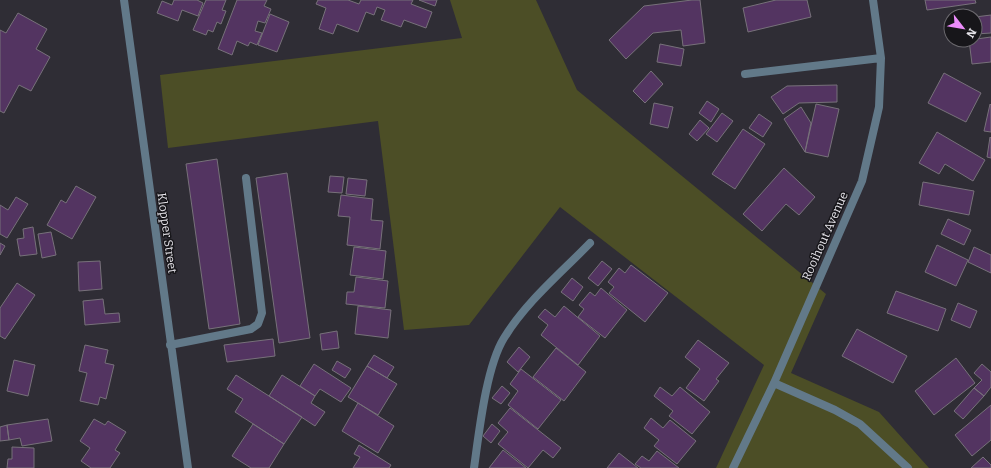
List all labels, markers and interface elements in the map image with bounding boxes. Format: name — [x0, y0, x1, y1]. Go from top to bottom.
north arrow — [943, 8, 983, 48]
text: N — [963, 26, 979, 40]
street label: Rooihout Avenue — [799, 189, 851, 283]
street label: Klopper Street — [154, 192, 180, 275]

